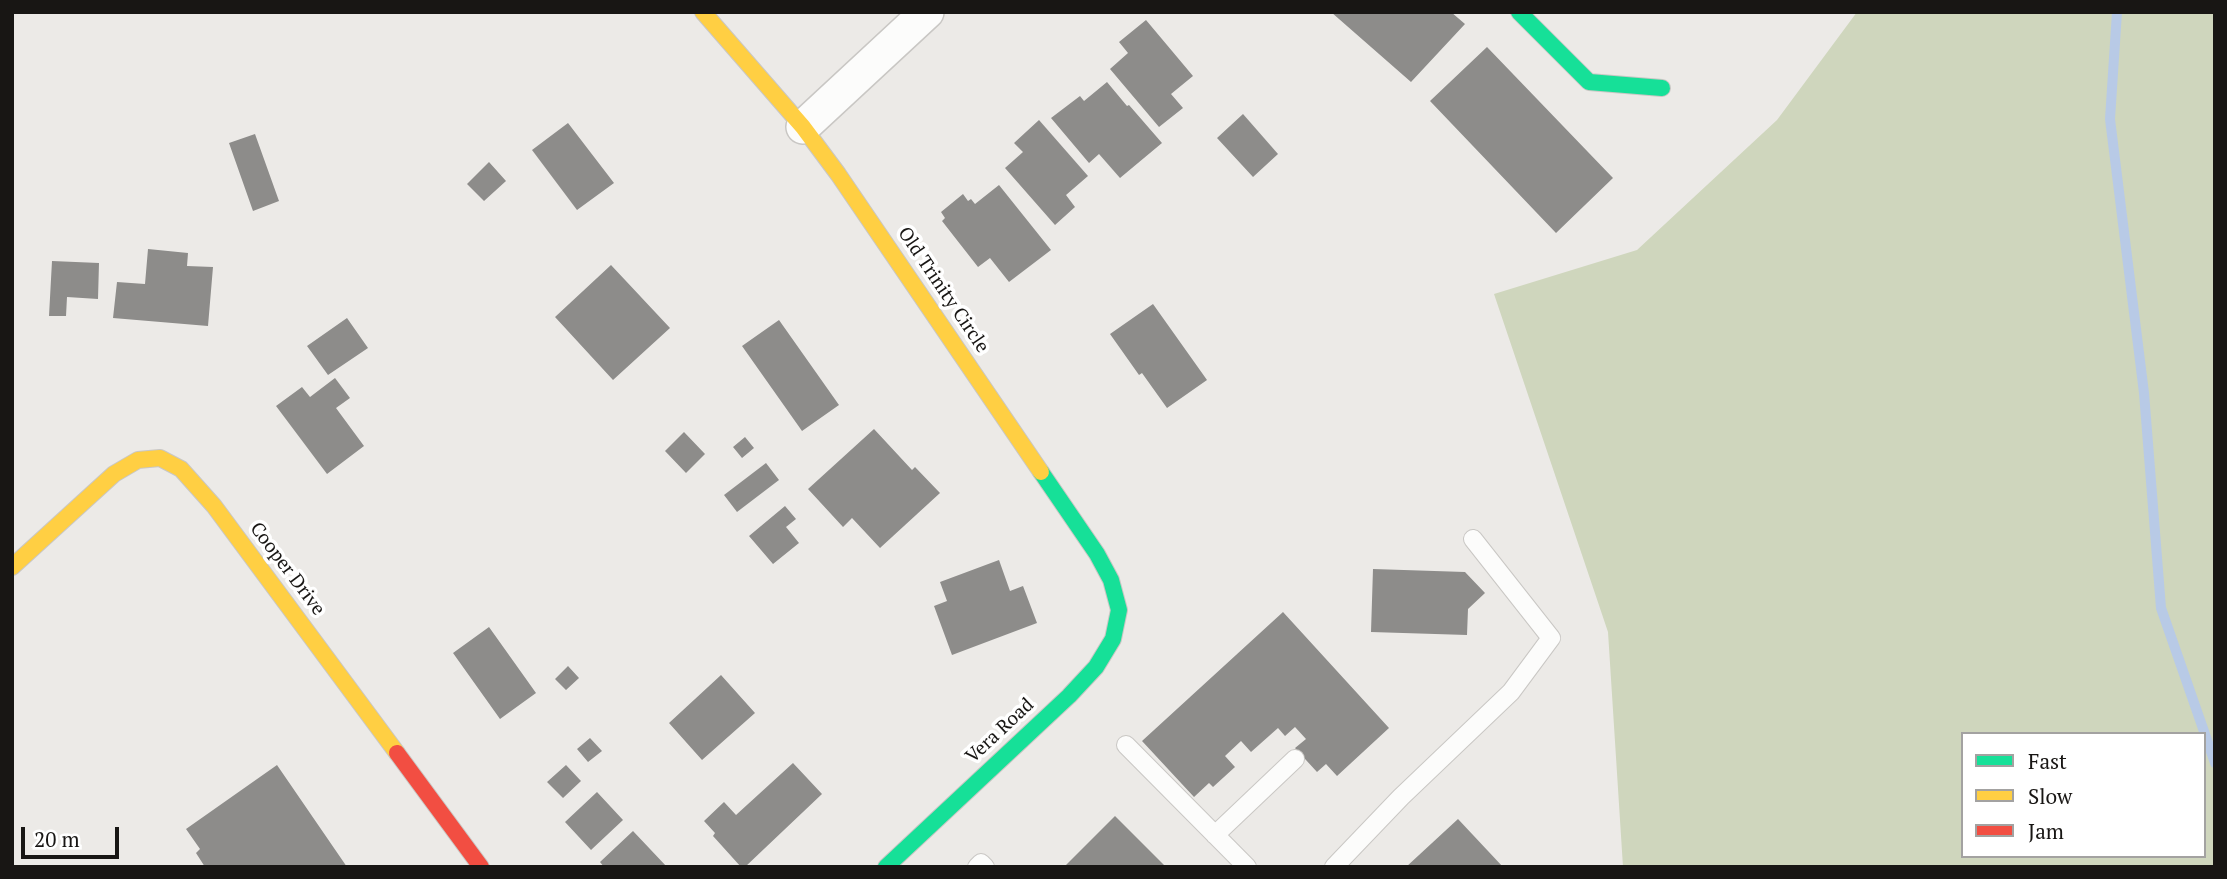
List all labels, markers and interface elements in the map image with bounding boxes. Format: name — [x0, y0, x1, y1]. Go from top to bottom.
street label: Old Trinity Circle — [893, 223, 993, 357]
street label: Cooper Drive — [245, 518, 329, 620]
street label: Vera Road — [961, 694, 1039, 768]
legend — [1961, 732, 2206, 858]
text: Fast — [2028, 747, 2067, 775]
text: Slow — [2028, 782, 2072, 810]
scale bar — [24, 812, 122, 856]
text: Jam — [2028, 817, 2064, 845]
text: 20 m — [34, 825, 80, 853]

